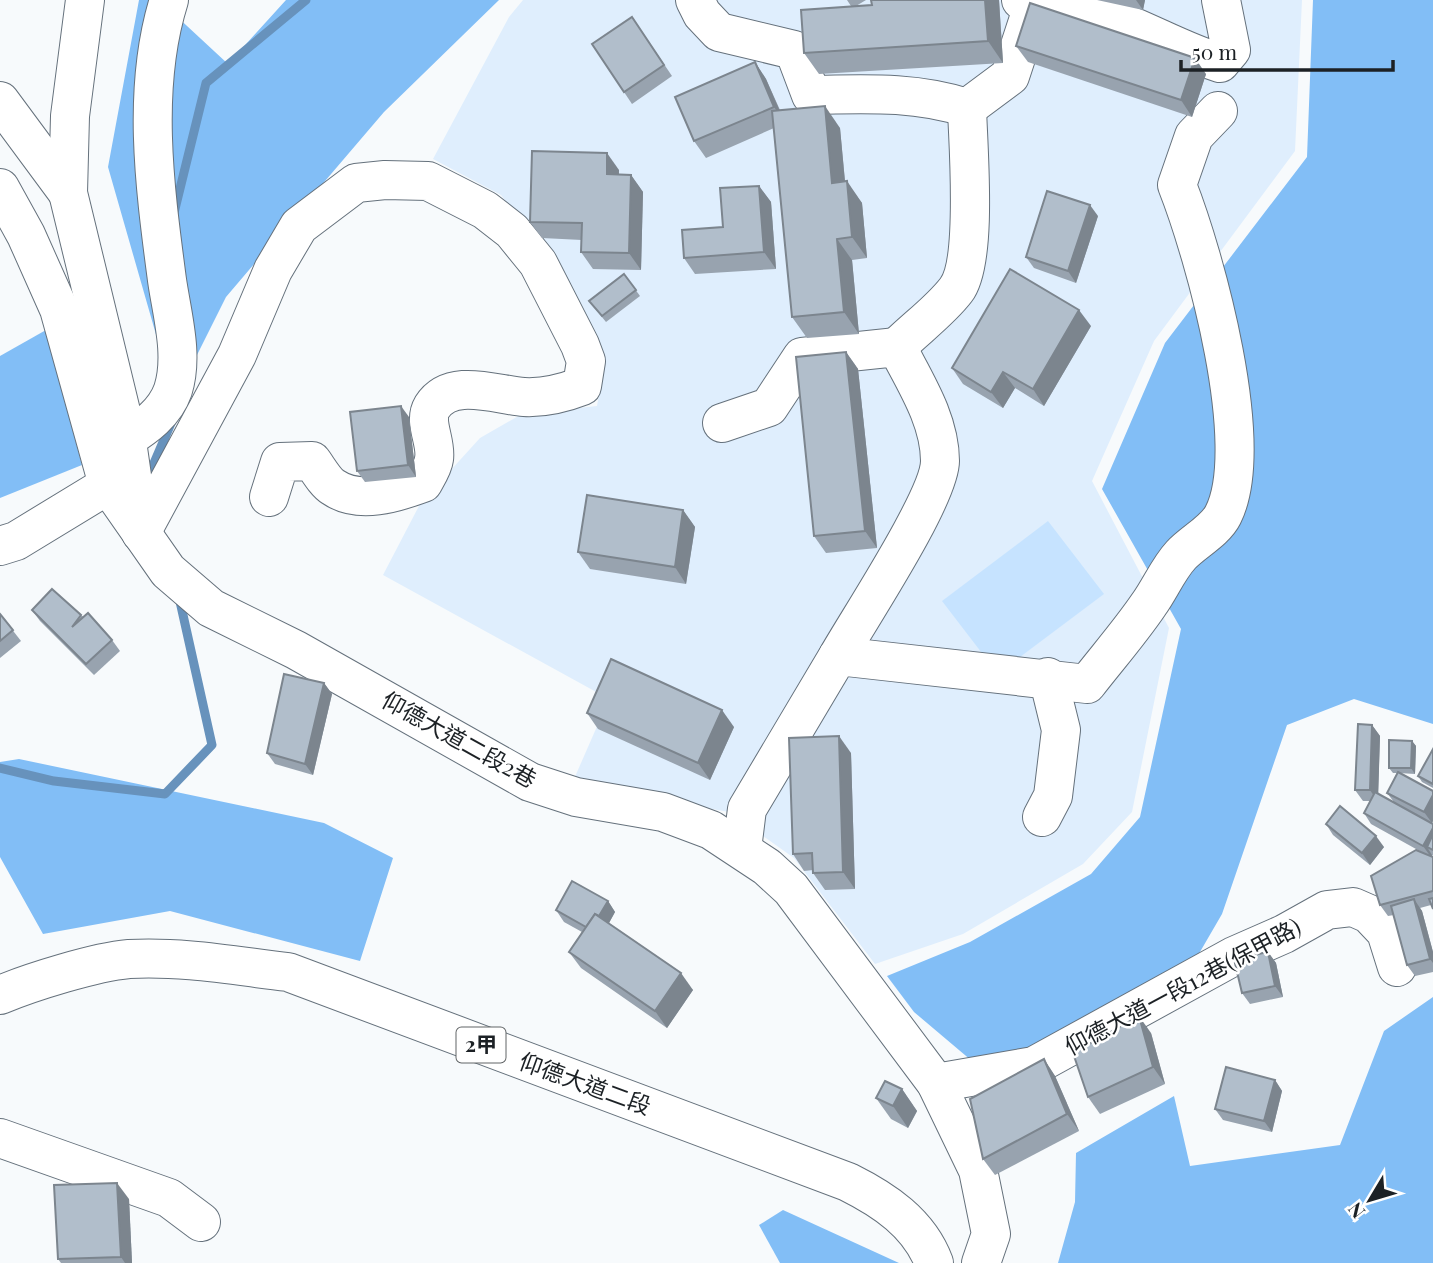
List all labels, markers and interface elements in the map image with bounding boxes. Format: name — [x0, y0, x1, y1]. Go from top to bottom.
scale bar — [1181, 28, 1393, 72]
text: 50 m — [1192, 37, 1238, 65]
street label: 仰德大道二段2巷 — [377, 683, 542, 794]
street label: 仰德大道一段12巷(保甲路) — [1059, 910, 1306, 1061]
road number: 2甲 — [456, 1028, 505, 1062]
street label: 仰德大道二段 — [515, 1044, 656, 1121]
north arrow — [1335, 1165, 1405, 1235]
text: N — [1341, 1197, 1370, 1224]

